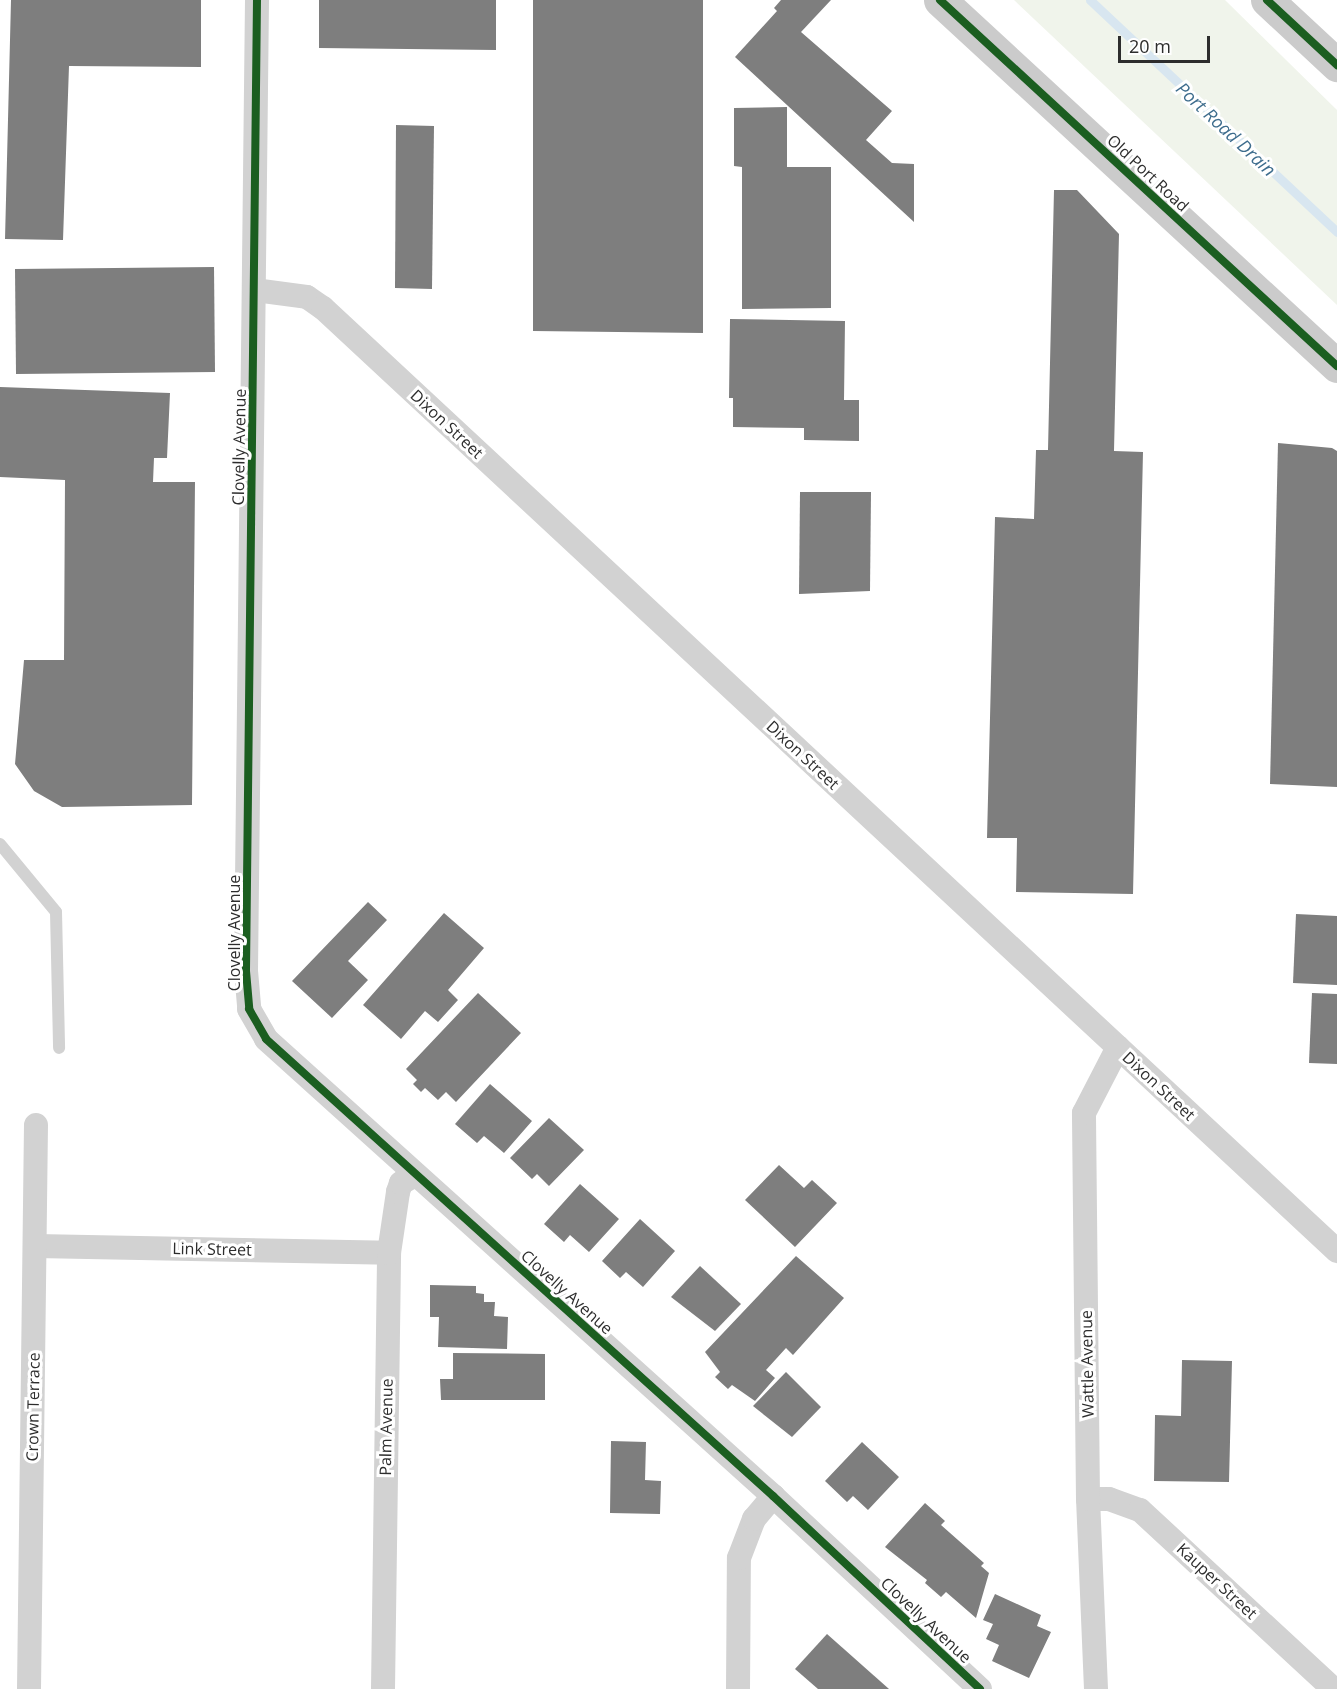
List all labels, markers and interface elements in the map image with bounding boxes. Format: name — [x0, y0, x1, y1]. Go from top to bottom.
scale bar — [1121, 24, 1212, 62]
text: 20 m — [1129, 34, 1171, 58]
water label: Port Road Drain — [1172, 77, 1280, 181]
street label: Old Port Road — [1103, 130, 1193, 216]
street label: Dixon Street — [407, 386, 487, 462]
street label: Clovelly Avenue — [228, 389, 250, 505]
street label: Dixon Street — [763, 717, 843, 793]
street label: Clovelly Avenue — [224, 875, 244, 991]
street label: Dixon Street — [1119, 1048, 1199, 1124]
street label: Link Street — [172, 1239, 252, 1259]
street label: Clovelly Avenue — [517, 1246, 617, 1338]
street label: Wattle Avenue — [1076, 1310, 1098, 1418]
street label: Crown Terrace — [22, 1352, 44, 1462]
street label: Palm Avenue — [376, 1378, 396, 1476]
street label: Kauper Street — [1173, 1539, 1261, 1623]
street label: Clovelly Avenue — [877, 1573, 975, 1667]

